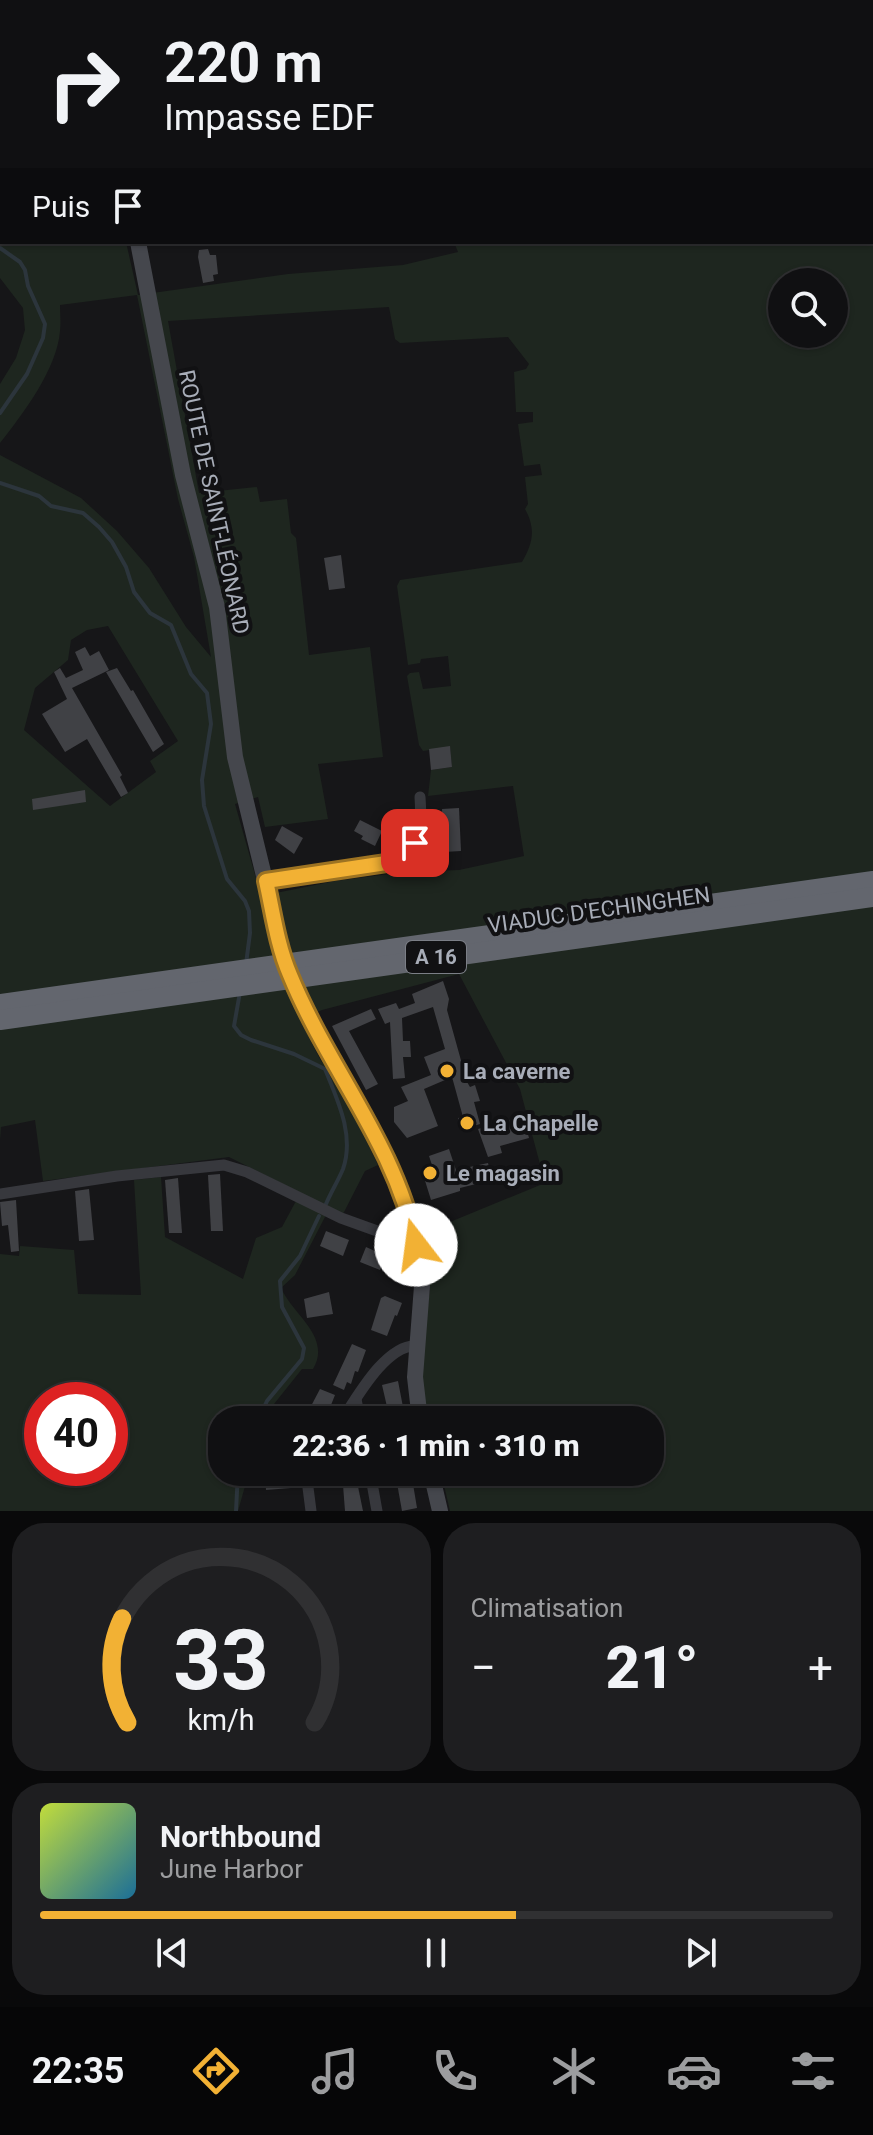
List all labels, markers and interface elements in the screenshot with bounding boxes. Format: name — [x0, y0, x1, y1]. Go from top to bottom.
text: 220 m — [164, 30, 323, 96]
icon: right — [32, 32, 136, 136]
text: Impasse EDF — [164, 97, 374, 139]
icon: arrive — [106, 184, 150, 228]
text: Puis — [32, 189, 90, 224]
map controls — [768, 268, 848, 348]
button: search — [768, 268, 848, 348]
street label: ROUTE DE SAINT-LÉONARD — [174, 368, 254, 636]
pin — [381, 809, 449, 877]
icon: arrive — [393, 821, 437, 865]
street label: VIADUC D'ECHINGHEN — [486, 882, 712, 938]
road number: A 16 — [406, 941, 466, 973]
place label: La caverne — [463, 1059, 570, 1084]
marker: La caverne — [438, 1062, 456, 1080]
place label: La Chapelle — [483, 1111, 599, 1136]
marker: La Chapelle — [458, 1114, 476, 1132]
place label: Le magasin — [446, 1161, 560, 1186]
marker: Le magasin — [421, 1164, 439, 1182]
position arrow — [374, 1203, 458, 1287]
speed limit sign: 40 — [24, 1382, 128, 1486]
text: 22:36 · 1 min · 310 m — [292, 1428, 580, 1463]
text: Climatisation — [471, 1593, 623, 1623]
text: 33 — [174, 1612, 269, 1709]
text: 21° — [605, 1632, 698, 1703]
text: − — [471, 1642, 496, 1694]
text: + — [808, 1642, 833, 1694]
text: km/h — [188, 1703, 255, 1737]
text: Northbound — [160, 1819, 321, 1854]
text: June Harbor — [160, 1854, 303, 1884]
icon: previous — [150, 1931, 194, 1975]
icon: pause — [414, 1931, 458, 1975]
icon: next — [679, 1931, 723, 1975]
icon: directions — [188, 2043, 244, 2099]
icon: music — [307, 2043, 363, 2099]
icon: phone — [427, 2043, 483, 2099]
icon: climate — [546, 2043, 602, 2099]
icon: car — [666, 2043, 722, 2099]
icon: filters — [785, 2043, 841, 2099]
text: 22:35 — [32, 2050, 124, 2092]

